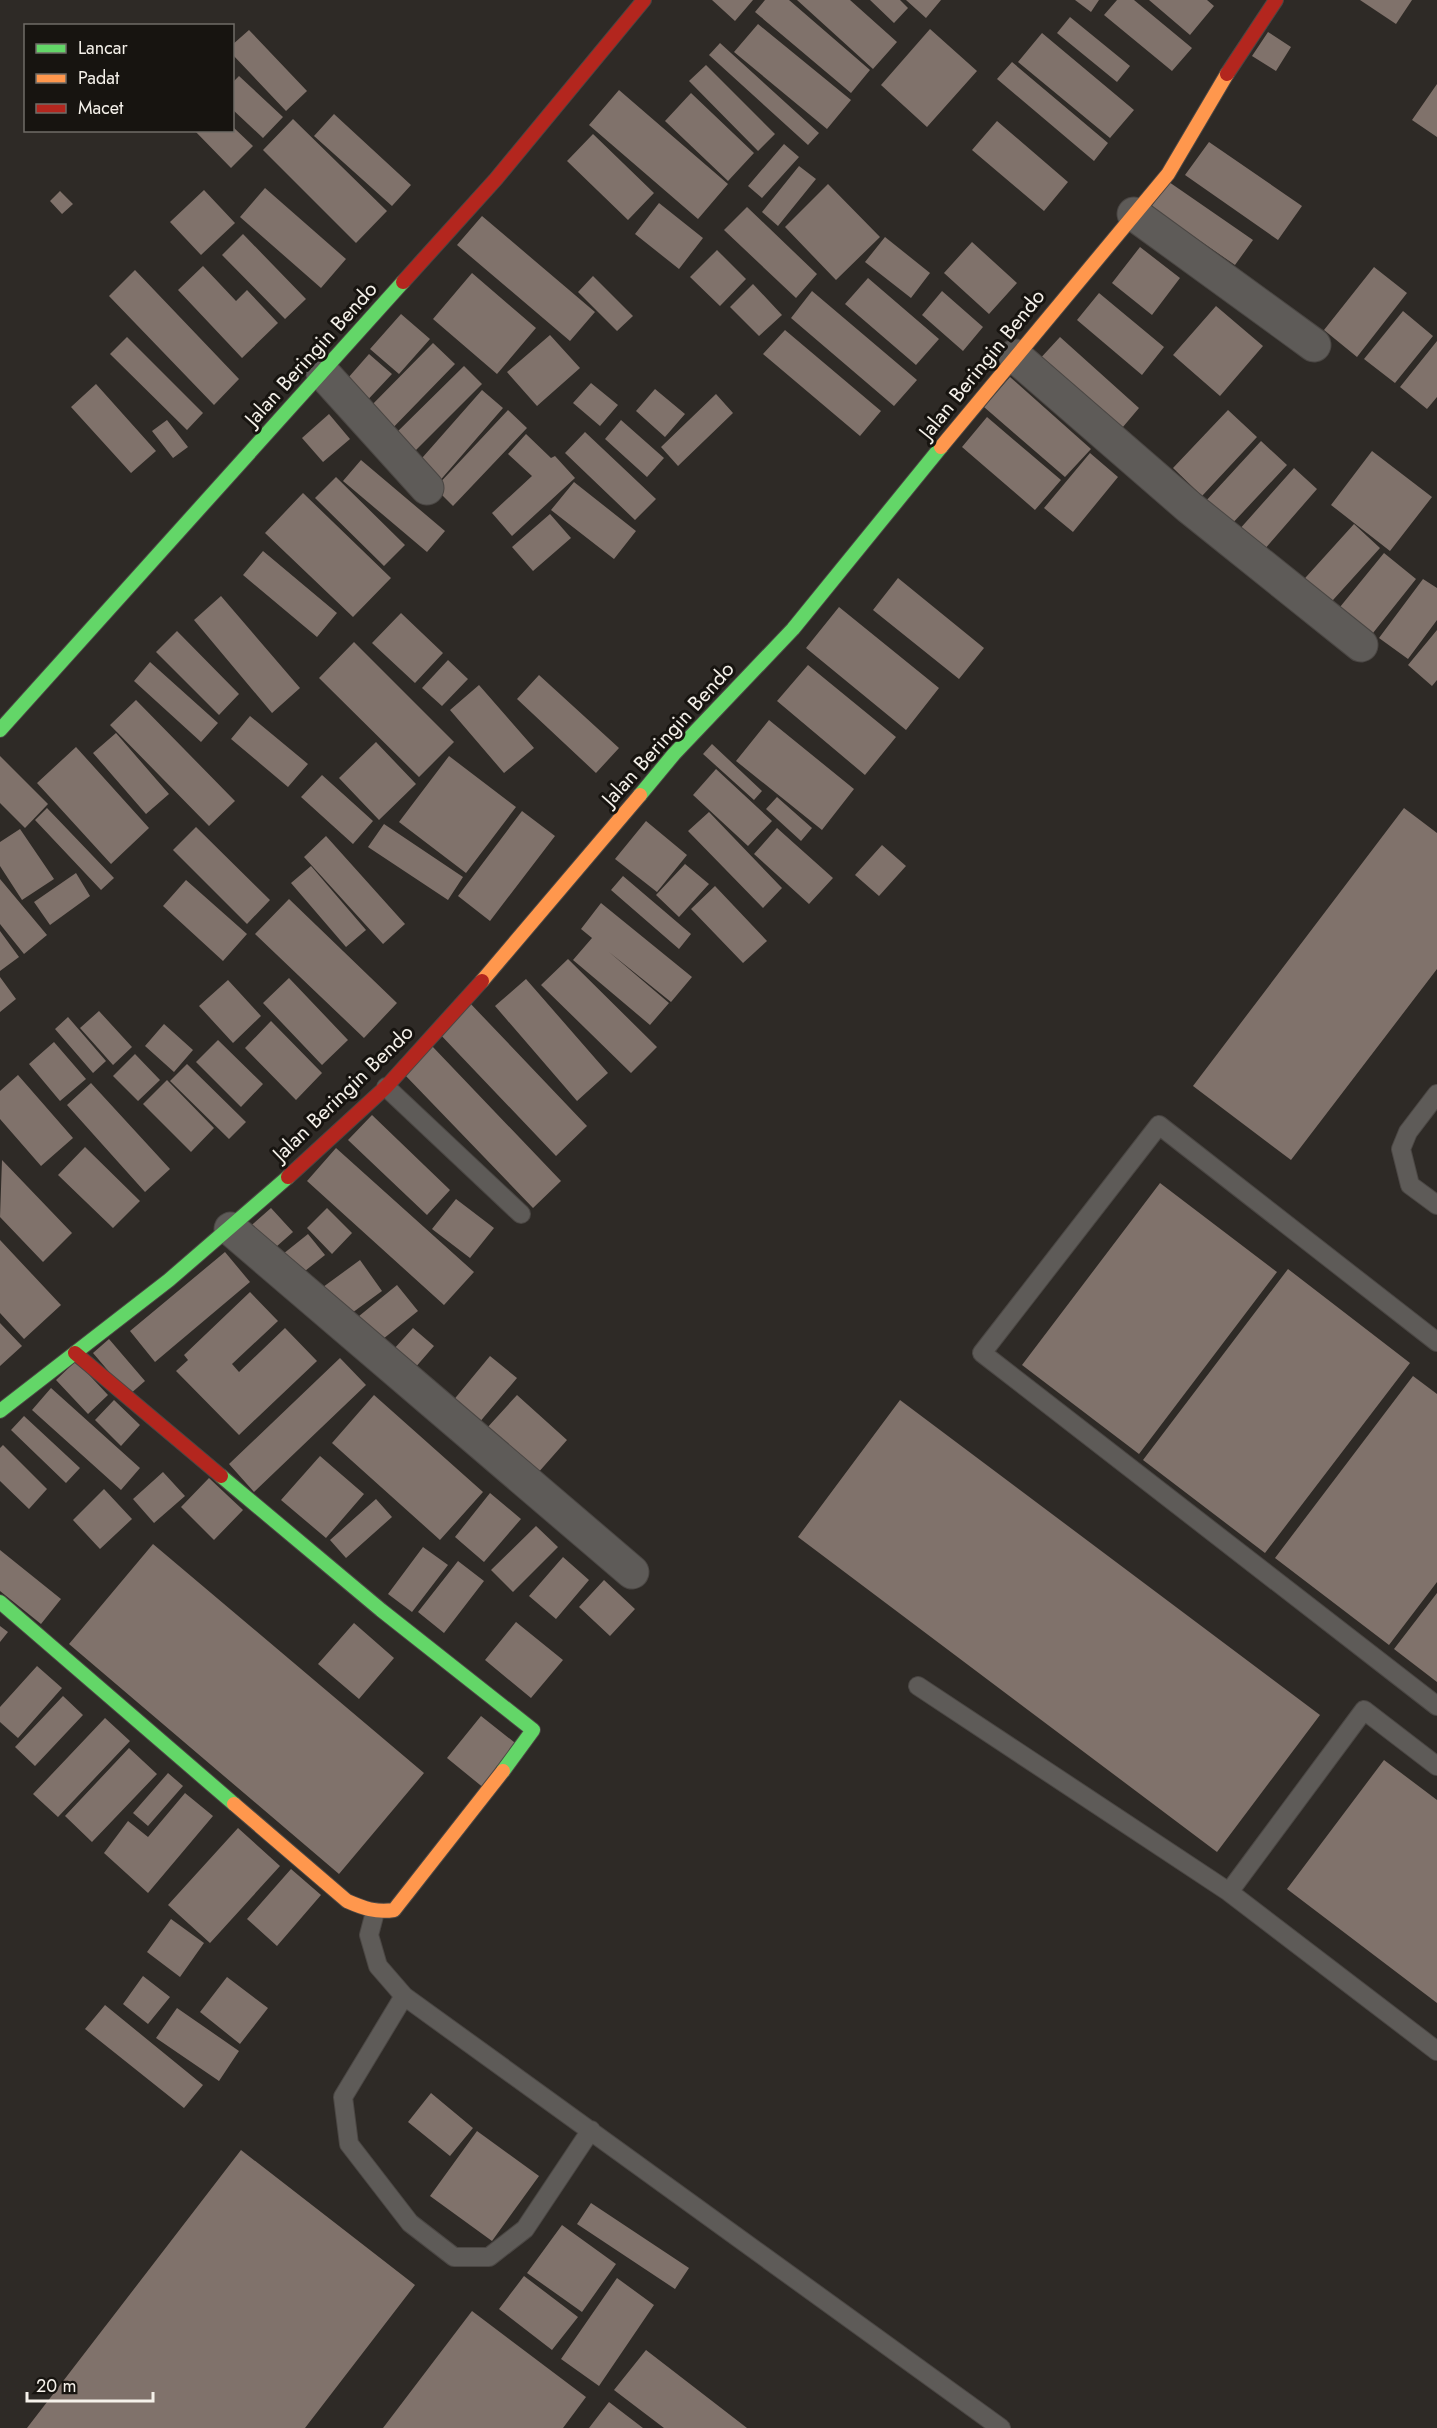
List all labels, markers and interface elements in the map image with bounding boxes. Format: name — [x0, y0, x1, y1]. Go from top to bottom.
legend — [24, 24, 234, 132]
text: Lancar — [78, 35, 128, 61]
text: Padat — [78, 65, 120, 91]
text: Macet — [78, 95, 124, 121]
street label: Jalan Beringin Bendo — [236, 275, 384, 435]
street label: Jalan Beringin Bendo — [910, 283, 1052, 448]
street label: Jalan Beringin Bendo — [593, 655, 741, 815]
street label: Jalan Beringin Bendo — [264, 1018, 420, 1170]
scale bar — [27, 2365, 153, 2403]
text: 20 m — [36, 2373, 76, 2399]

